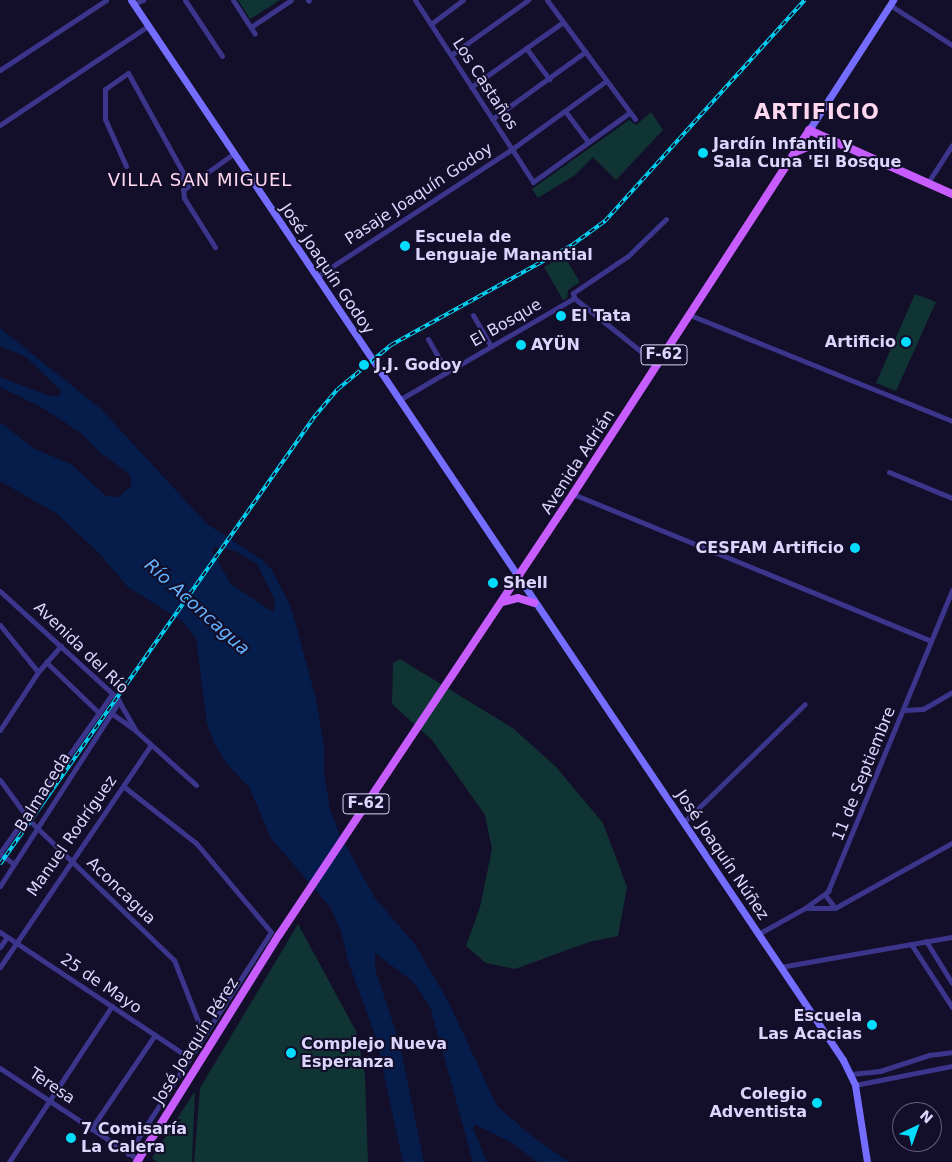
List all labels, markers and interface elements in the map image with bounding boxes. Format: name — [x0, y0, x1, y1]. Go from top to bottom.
street label: Los Castaños — [448, 35, 522, 133]
district label: ARTIFICIO — [753, 99, 881, 125]
place label: Jardín Infantil y Sala Cuna 'El Bosque — [713, 134, 901, 172]
street label: Pasaje Joaquín Godoy — [342, 139, 496, 249]
marker: Jardín Infantil y Sala Cuna 'El Bosque — [697, 147, 709, 159]
district label: VILLA SAN MIGUEL — [106, 169, 294, 191]
street label: José Joaquín Godoy — [276, 200, 378, 338]
place label: Escuela de Lenguaje Manantial — [415, 227, 593, 265]
marker: Escuela de Lenguaje Manantial — [399, 240, 411, 252]
street label: El Bosque — [467, 295, 545, 351]
place label: El Tata — [571, 306, 631, 326]
marker: El Tata — [555, 310, 567, 322]
place label: Artificio — [825, 332, 896, 352]
place label: AYÜN — [531, 335, 580, 355]
marker: Artificio — [900, 336, 912, 348]
marker: AYÜN — [515, 339, 527, 351]
road number: F-62 — [640, 342, 688, 368]
place label: J.J. Godoy — [375, 355, 462, 375]
marker: J.J. Godoy — [357, 358, 371, 372]
street label: Avenida Adrián — [537, 406, 619, 518]
place label: CESFAM Artificio — [696, 538, 844, 558]
marker: CESFAM Artificio — [848, 541, 862, 555]
water label: Río Aconcagua — [140, 554, 254, 660]
place label: Shell — [503, 573, 548, 593]
marker: Shell — [487, 577, 499, 589]
street label: Avenida del Río — [30, 598, 132, 698]
street label: 11 de Septiembre — [828, 704, 900, 844]
street label: Balmaceda — [11, 749, 75, 835]
street label: Manuel Rodríguez — [23, 772, 121, 900]
street label: José Joaquín Núñez — [671, 786, 773, 924]
road number: F-62 — [342, 792, 390, 816]
street label: Aconcagua — [83, 853, 159, 929]
street label: 25 de Mayo — [57, 950, 145, 1018]
street label: José Joaquín Pérez — [149, 974, 243, 1108]
place label: Escuela Las Acacias — [758, 1006, 862, 1044]
marker: Escuela Las Acacias — [866, 1019, 878, 1031]
place label: Complejo Nueva Esperanza — [301, 1034, 447, 1072]
marker: Complejo Nueva Esperanza — [285, 1047, 297, 1059]
street label: Teresa — [25, 1064, 79, 1108]
place label: Colegio Adventista — [709, 1084, 807, 1122]
marker: Colegio Adventista — [811, 1097, 823, 1109]
north arrow — [892, 1102, 942, 1152]
text: N — [917, 1107, 936, 1126]
place label: 7 Comisaría La Calera — [81, 1119, 187, 1157]
marker: 7 Comisaría La Calera — [65, 1132, 77, 1144]

